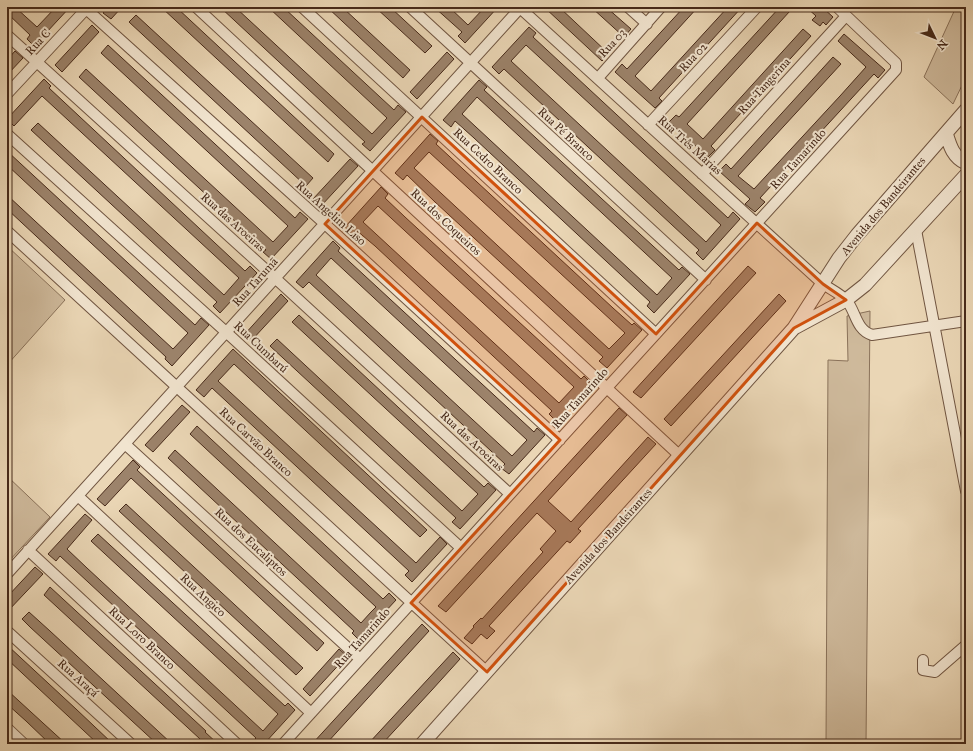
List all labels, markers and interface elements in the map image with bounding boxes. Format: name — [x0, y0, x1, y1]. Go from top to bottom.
north arrow — [915, 18, 955, 58]
street label: Rua 03 — [595, 25, 629, 60]
street label: Rua C — [22, 26, 54, 58]
text: N — [934, 37, 950, 53]
street label: Rua 02 — [676, 39, 710, 75]
street label: Rua Tangerina — [735, 54, 794, 118]
street label: Rua Pé Branco — [535, 104, 597, 164]
street label: Rua Três Marias — [655, 113, 725, 177]
street label: Rua Cedro Branco — [450, 125, 526, 197]
street label: Rua Tamarindo — [767, 126, 829, 192]
street label: Avenida dos Bandeirantes — [837, 154, 928, 259]
street label: Rua Angelim Liso — [292, 178, 369, 249]
street label: Rua dos Coqueiros — [407, 186, 484, 259]
street label: Rua das Aroeiras — [198, 190, 268, 254]
street label: Rua Tarumã — [229, 254, 281, 309]
street label: Rua Cumbarú — [231, 318, 291, 376]
street label: Rua Tamarindo — [549, 365, 611, 431]
street label: Rua Carvão Branco — [217, 405, 295, 479]
street label: Rua das Aroeiras — [437, 408, 507, 474]
street label: Avenida dos Bandeirantes — [561, 485, 655, 588]
street label: Rua dos Eucaliptos — [212, 505, 290, 579]
street label: Rua Angico — [177, 570, 229, 620]
street label: Rua Loro Branco — [106, 604, 178, 672]
street label: Rua Tamarindo — [331, 605, 393, 671]
street label: Rua Araçá — [55, 656, 102, 701]

